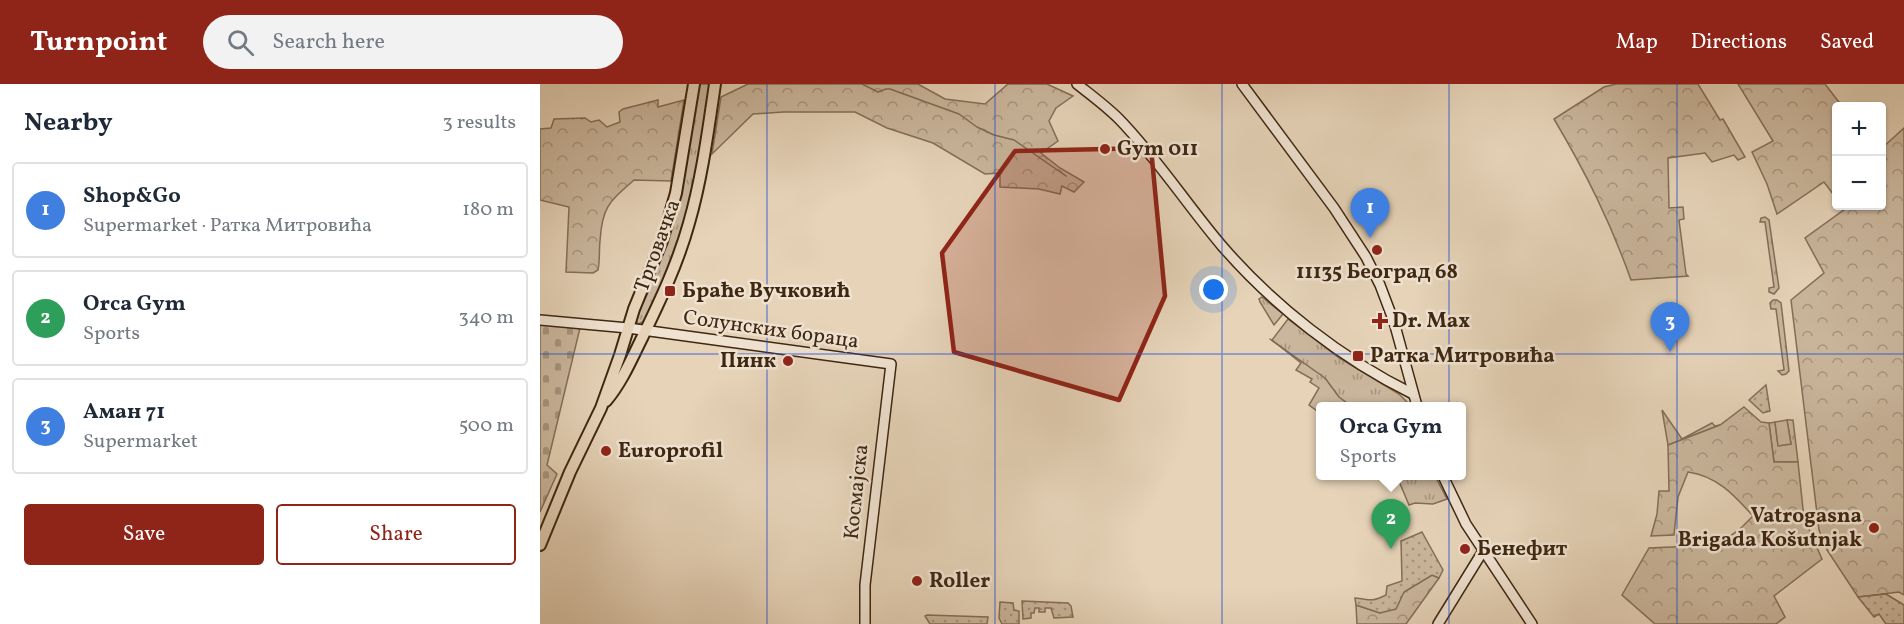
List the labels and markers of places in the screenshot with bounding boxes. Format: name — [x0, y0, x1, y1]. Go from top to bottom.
place label: Gym 011 — [1117, 135, 1198, 164]
marker: Gym 011 — [1098, 142, 1112, 156]
pin: 1 — [1350, 188, 1390, 238]
marker: 11135 Београд 68 — [1370, 243, 1384, 257]
place label: 11135 Београд 68 — [1296, 258, 1458, 287]
place label: Браће Вучковић — [682, 277, 851, 306]
marker: Браће Вучковић — [663, 284, 677, 298]
pin: 3 — [1650, 302, 1690, 352]
place label: Dr. Max — [1392, 307, 1470, 336]
marker: Dr. Max — [1373, 314, 1387, 328]
place label: Ратка Митровића — [1370, 342, 1555, 371]
place label: Пинк — [720, 347, 776, 376]
marker: Ратка Митровића — [1351, 349, 1365, 363]
marker: Пинк — [781, 354, 795, 368]
place label: Europrofil — [618, 437, 723, 466]
marker: Europrofil — [599, 444, 613, 458]
pin: 2 — [1372, 500, 1410, 549]
place label: Vatrogasna Brigada Košutnjak — [1678, 502, 1862, 555]
marker: Vatrogasna Brigada Košutnjak — [1867, 521, 1881, 535]
place label: Бенефит — [1477, 535, 1568, 564]
marker: Бенефит — [1458, 542, 1472, 556]
place label: Roller — [929, 567, 990, 596]
marker: Roller — [910, 574, 924, 588]

